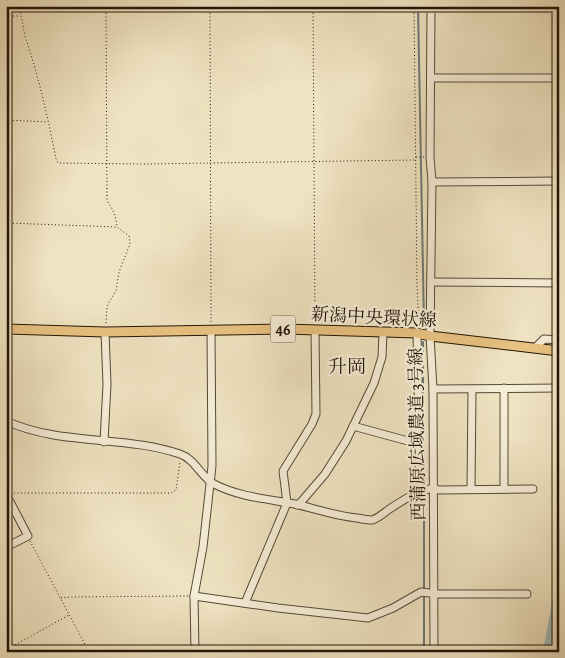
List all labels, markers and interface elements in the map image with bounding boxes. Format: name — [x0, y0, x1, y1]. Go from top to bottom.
street label: 新潟中央環状線 — [310, 302, 438, 332]
road number: 46 — [270, 316, 296, 342]
street label: 西蒲原広域農道 3号線 — [403, 347, 431, 521]
district label: 升岡 — [328, 354, 366, 380]

